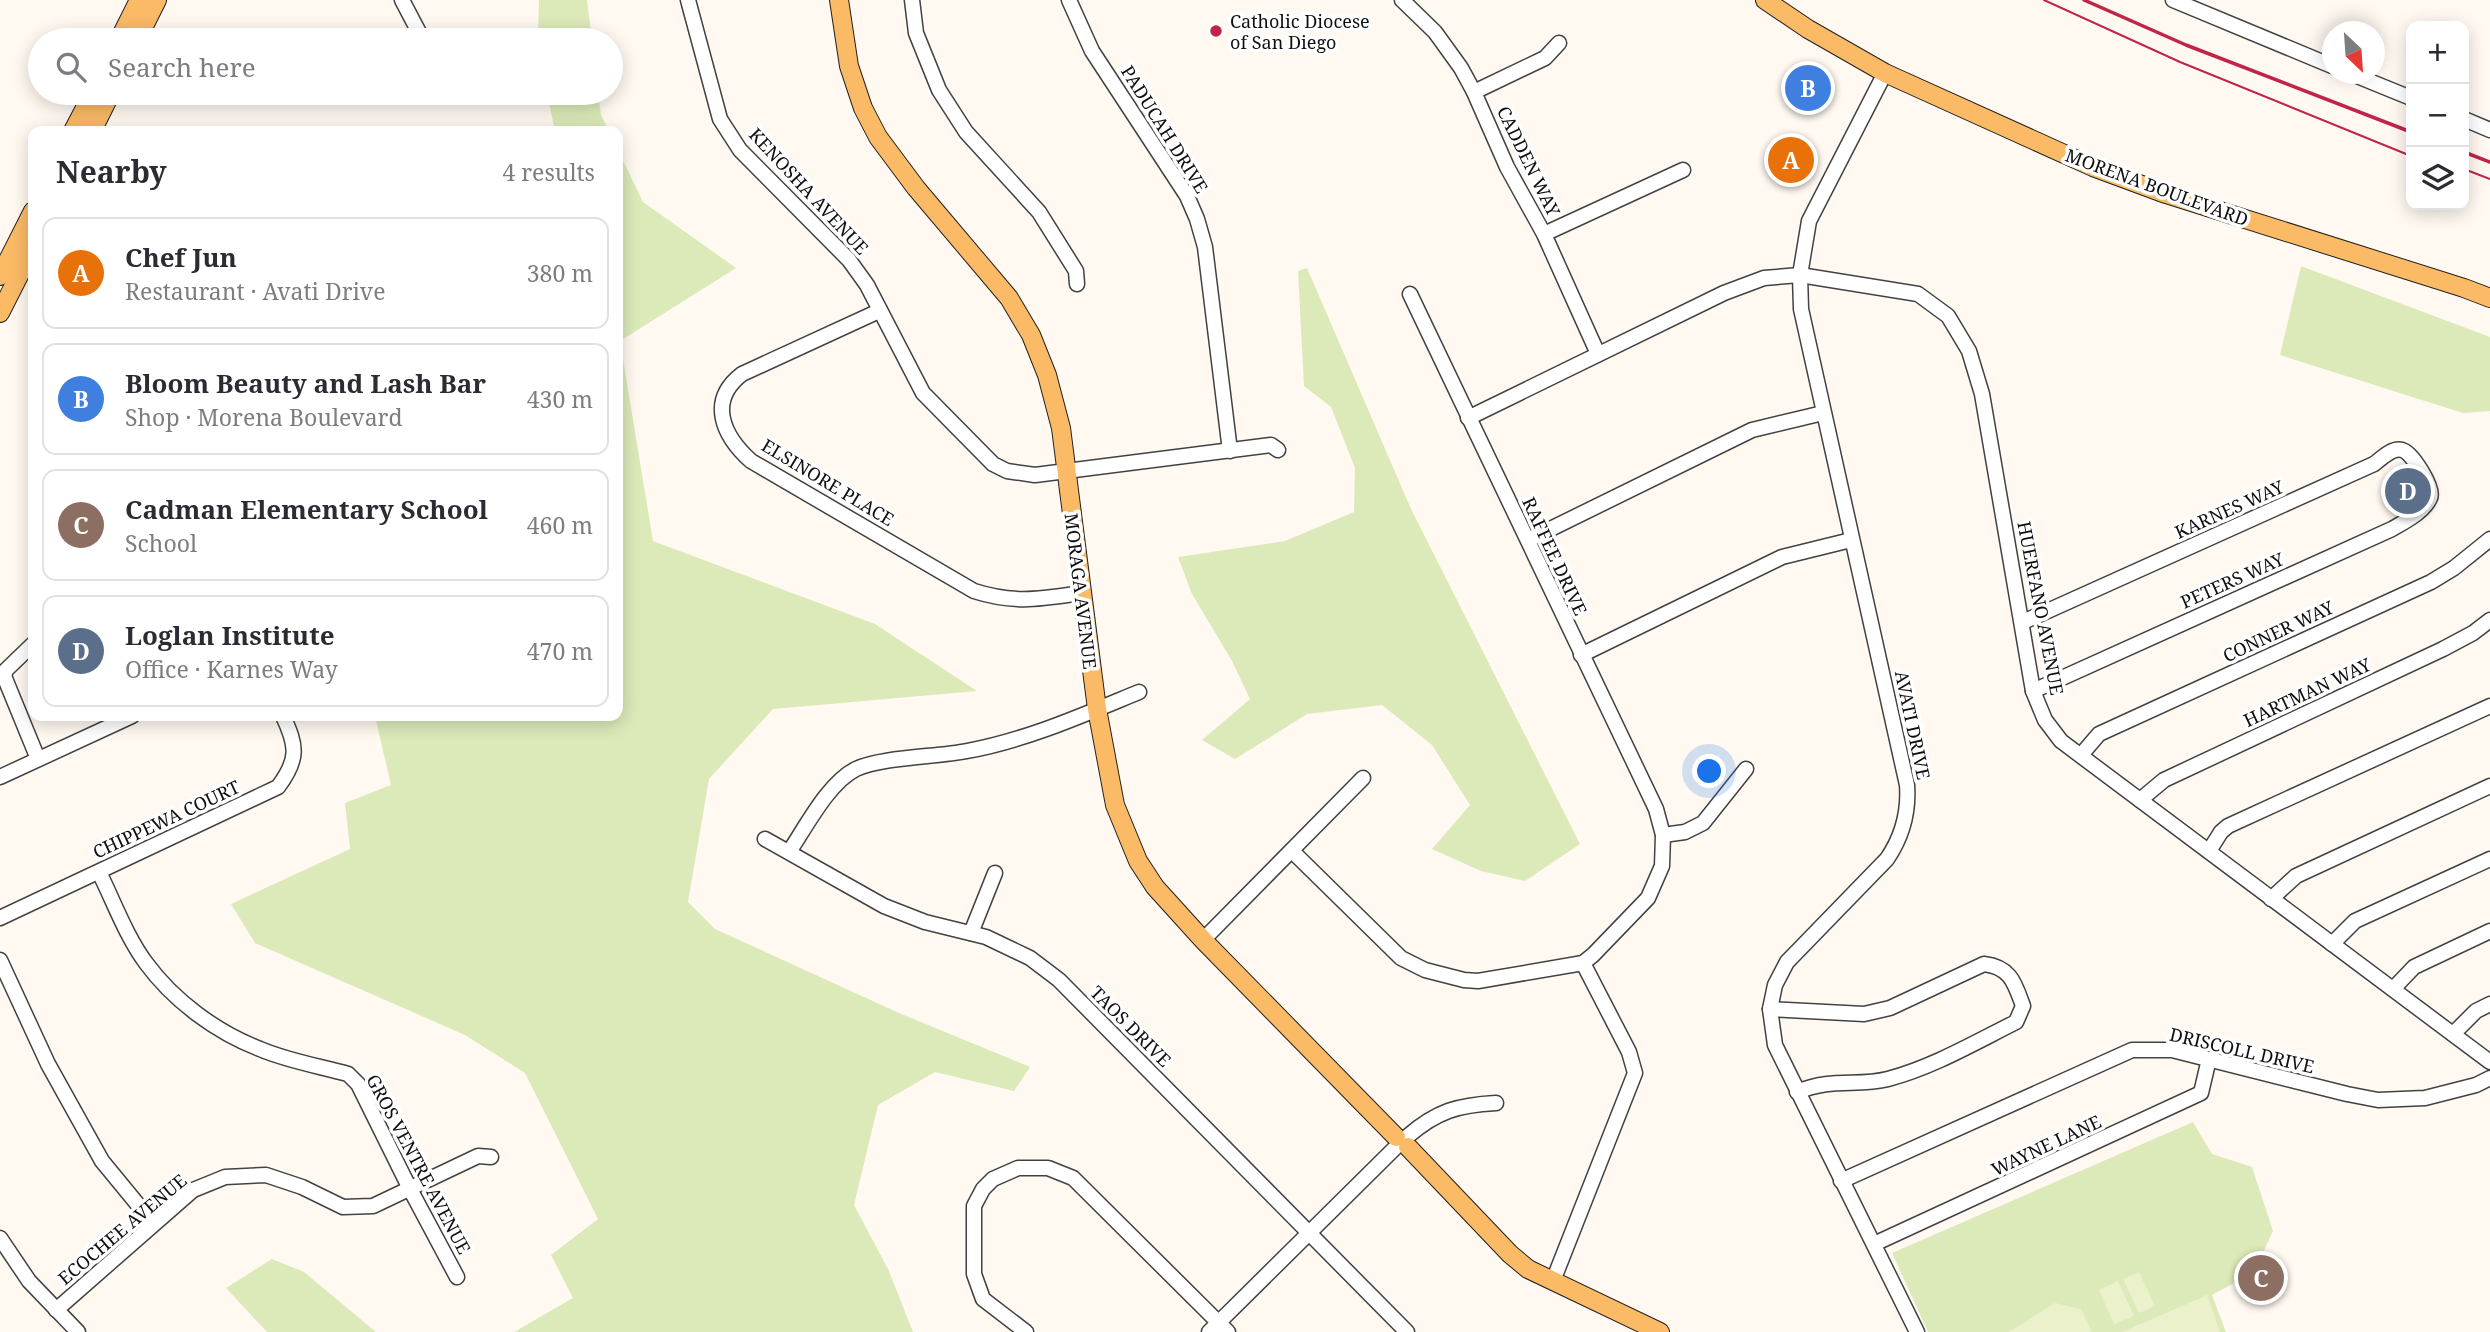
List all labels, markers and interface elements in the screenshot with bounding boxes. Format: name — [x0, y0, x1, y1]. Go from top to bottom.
place label: Catholic Diocese of San Diego — [1230, 9, 1370, 54]
north arrow — [2322, 21, 2385, 84]
map controls — [2406, 21, 2469, 210]
button: + — [2406, 21, 2469, 84]
marker: Catholic Diocese of San Diego — [1208, 23, 1224, 39]
search box — [28, 28, 623, 105]
icon: search — [52, 48, 90, 86]
text: Search here — [108, 49, 256, 85]
street label: PADUCAH DRIVE — [1116, 61, 1214, 197]
pin: B — [1785, 62, 1831, 114]
button: − — [2406, 84, 2469, 147]
street label: CADDEN WAY — [1492, 102, 1566, 221]
street label: KENOSHA AVENUE — [744, 123, 874, 259]
pin: A — [1768, 134, 1814, 186]
street label: MORENA BOULEVARD — [2062, 143, 2252, 231]
button: layers — [2406, 147, 2469, 210]
text: Nearby — [56, 151, 167, 192]
text: 4 results — [502, 156, 595, 188]
text: Chef Jun — [125, 239, 237, 275]
text: A — [72, 257, 90, 289]
text: 380 m — [527, 257, 593, 289]
text: Restaurant · Avati Drive — [125, 275, 385, 307]
text: Bloom Beauty and Lash Bar — [125, 365, 486, 401]
text: B — [73, 383, 89, 415]
text: 430 m — [527, 383, 593, 415]
text: Shop · Morena Boulevard — [125, 401, 403, 433]
street label: ELSINORE PLACE — [757, 433, 899, 531]
pin: D — [2385, 465, 2431, 517]
street label: KARNES WAY — [2171, 474, 2288, 544]
text: Cadman Elementary School — [125, 491, 488, 527]
street label: RAFFEE DRIVE — [1517, 493, 1593, 619]
text: C — [73, 509, 89, 541]
text: 460 m — [527, 509, 593, 541]
street label: MORAGA AVENUE — [1060, 512, 1102, 670]
street label: HUERFANO AVENUE — [2012, 519, 2070, 697]
text: School — [125, 527, 197, 559]
street label: PETERS WAY — [2176, 546, 2288, 614]
street label: CONNER WAY — [2219, 594, 2338, 667]
text: Loglan Institute — [125, 617, 335, 653]
text: D — [72, 635, 90, 667]
text: 470 m — [527, 635, 593, 667]
street label: HARTMAN WAY — [2240, 652, 2375, 732]
text: Office · Karnes Way — [125, 653, 338, 685]
street label: AVATI DRIVE — [1890, 668, 1936, 782]
your location — [1692, 754, 1726, 788]
street label: CHIPPEWA COURT — [89, 774, 243, 864]
street label: TAOS DRIVE — [1085, 980, 1177, 1072]
street label: DRISCOLL DRIVE — [2167, 1022, 2317, 1078]
street label: GROS VENTRE AVENUE — [361, 1070, 477, 1258]
street label: WAYNE LANE — [1987, 1109, 2105, 1181]
street label: ECOCHEE AVENUE — [53, 1168, 191, 1290]
pin: C — [2238, 1252, 2284, 1304]

